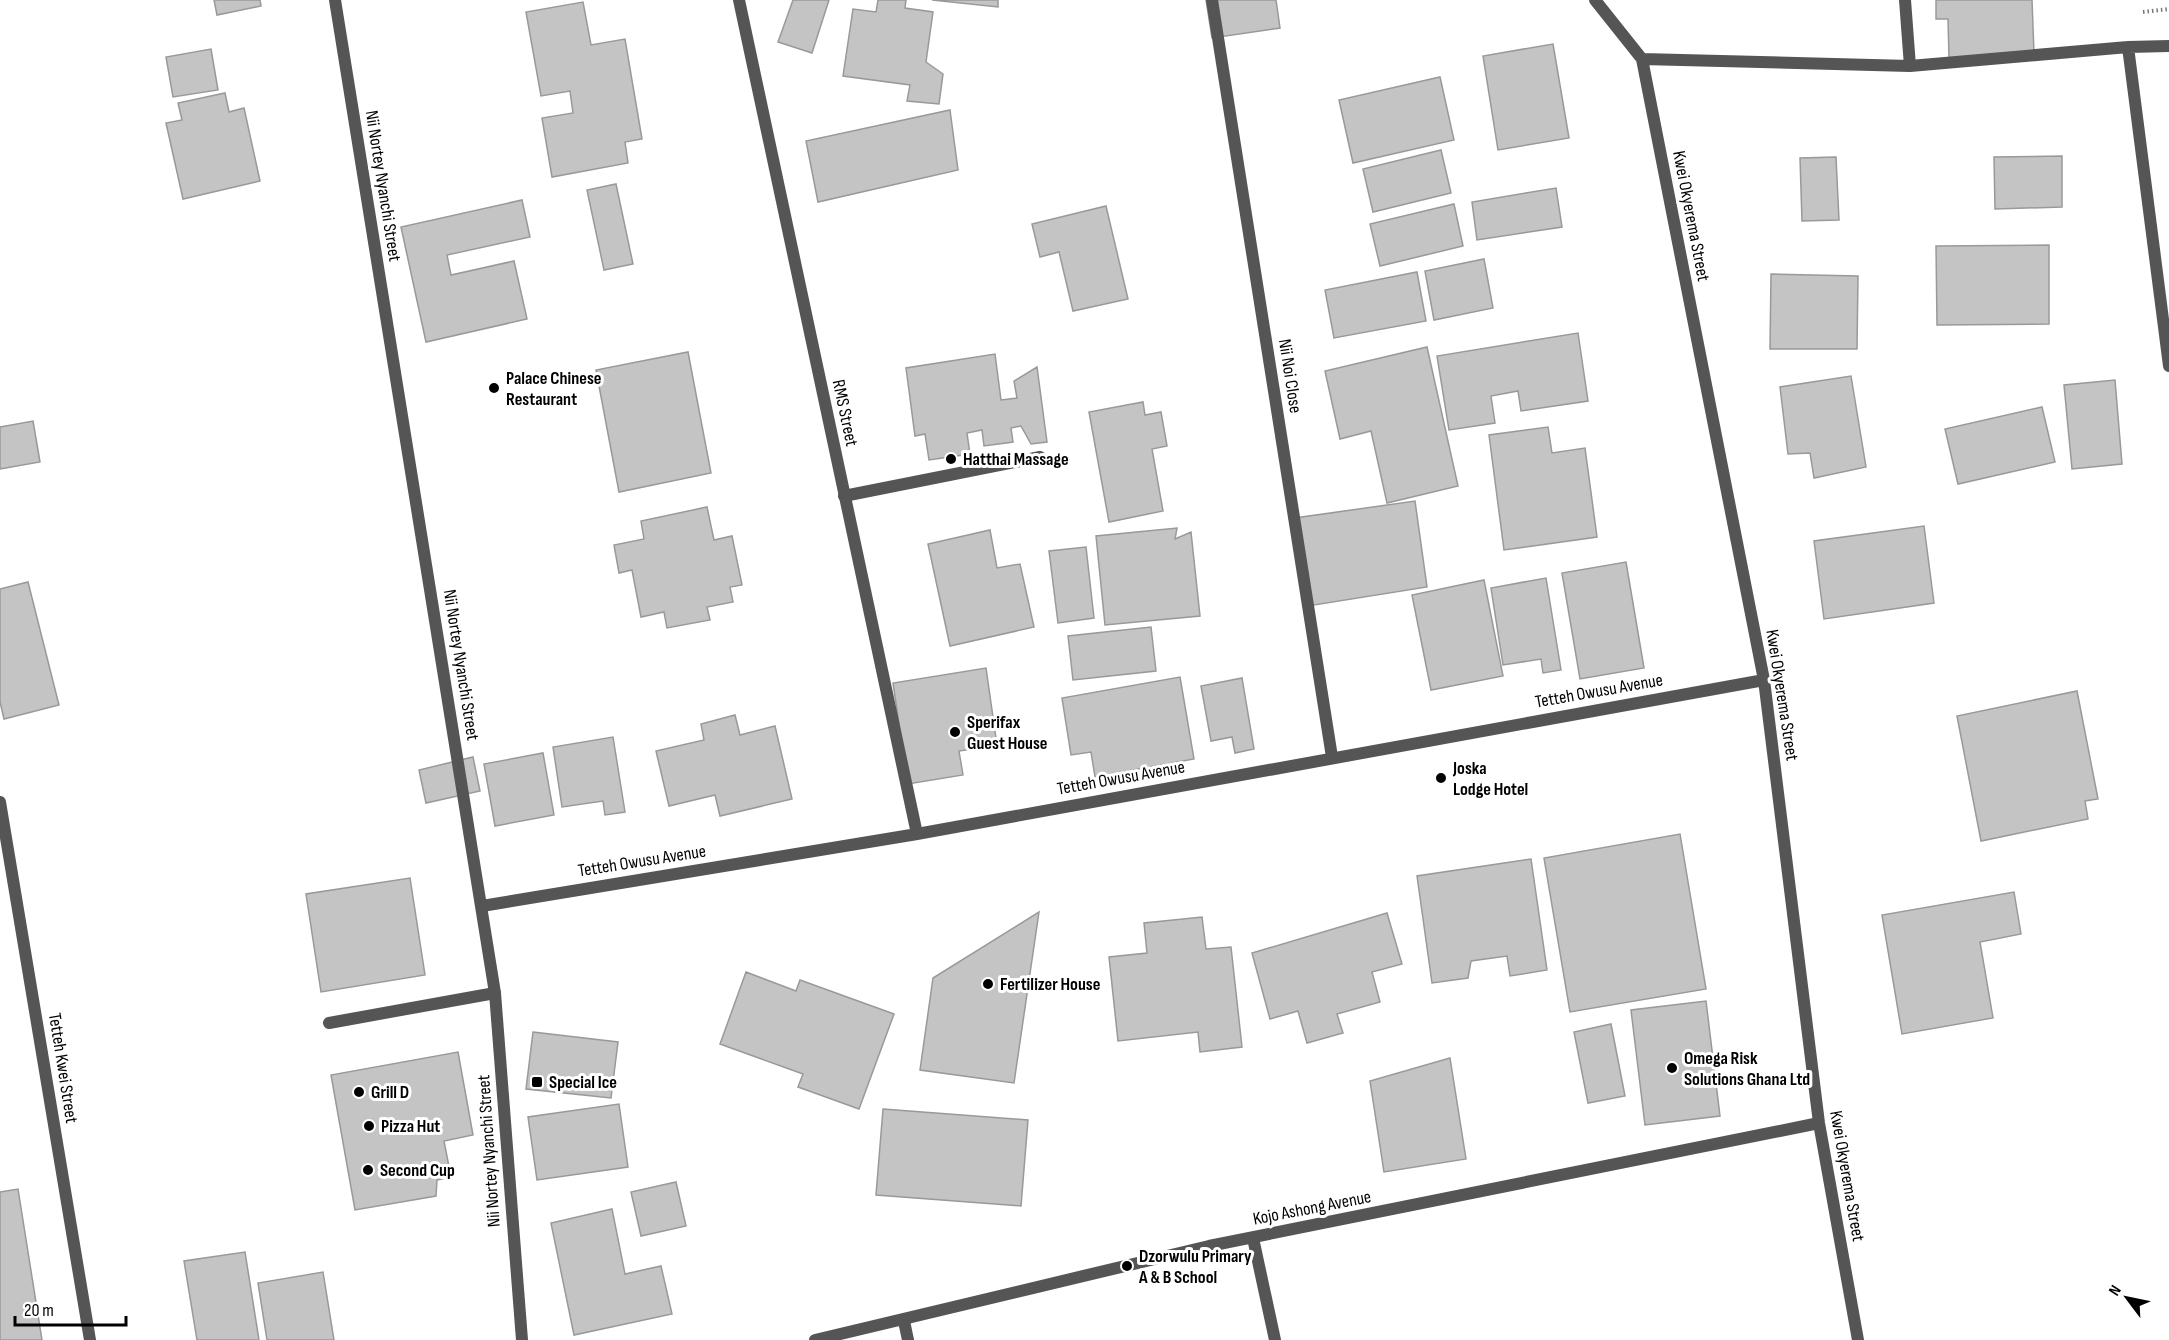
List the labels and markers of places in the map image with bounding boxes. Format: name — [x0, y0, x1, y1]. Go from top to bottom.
place label: Palace Chinese Restaurant — [506, 368, 602, 410]
marker: Palace Chinese Restaurant — [487, 381, 501, 395]
place label: Hatthai Massage — [963, 449, 1069, 470]
marker: Hatthai Massage — [944, 452, 958, 466]
place label: Sperifax Guest House — [967, 712, 1048, 754]
marker: Sperifax Guest House — [948, 725, 962, 739]
place label: Joska Lodge Hotel — [1452, 758, 1528, 800]
marker: Joska Lodge Hotel — [1434, 771, 1448, 785]
place label: Fertilizer House — [1000, 974, 1100, 995]
marker: Fertilizer House — [981, 977, 995, 991]
place label: Omega Risk Solutions Ghana Ltd — [1684, 1048, 1810, 1090]
marker: Omega Risk Solutions Ghana Ltd — [1665, 1061, 1679, 1075]
place label: Special Ice — [549, 1072, 617, 1093]
marker: Special Ice — [530, 1075, 544, 1089]
place label: Grill D — [371, 1082, 409, 1103]
marker: Grill D — [352, 1085, 366, 1099]
place label: Pizza Hut — [381, 1116, 440, 1137]
marker: Pizza Hut — [362, 1119, 376, 1133]
place label: Second Cup — [380, 1160, 455, 1181]
marker: Second Cup — [361, 1163, 375, 1177]
place label: Dzorwulu Primary A & B School — [1138, 1246, 1252, 1288]
marker: Dzorwulu Primary A & B School — [1120, 1259, 1134, 1273]

